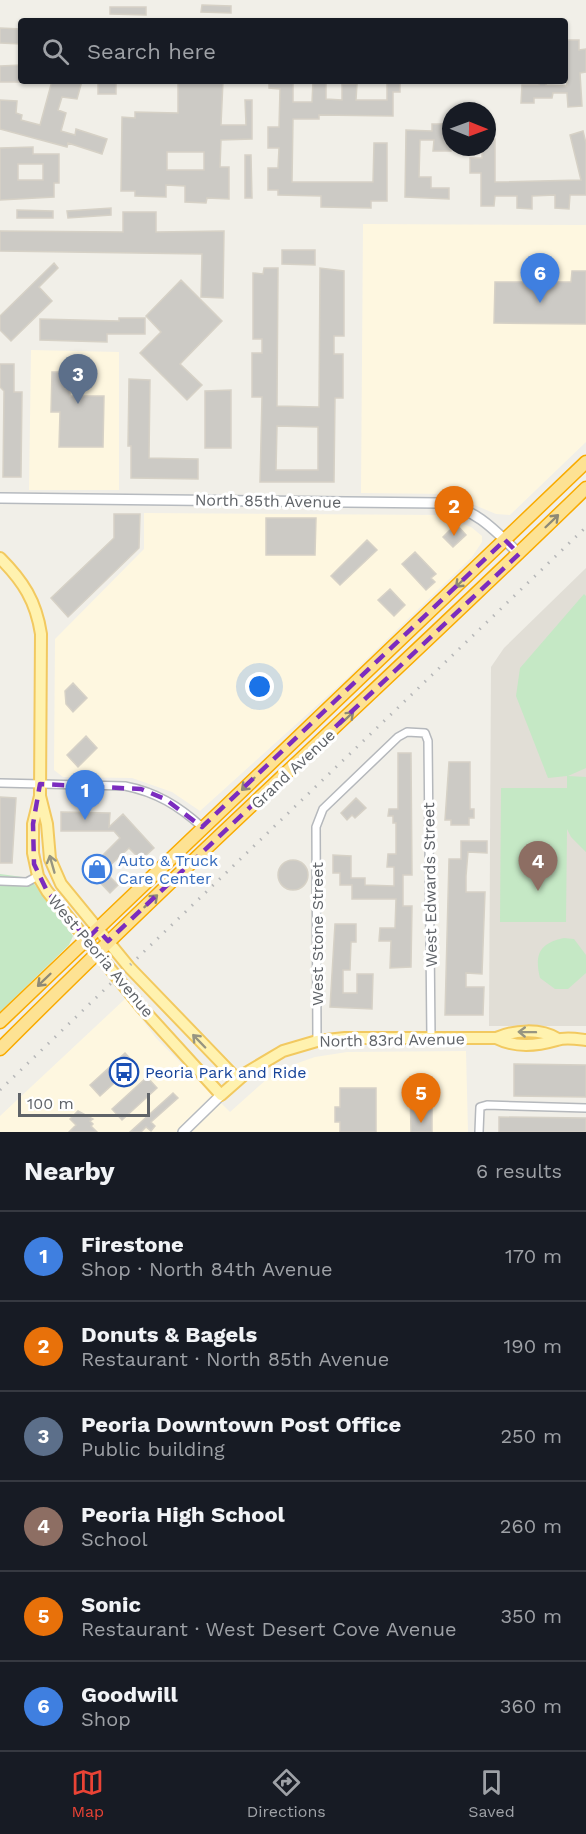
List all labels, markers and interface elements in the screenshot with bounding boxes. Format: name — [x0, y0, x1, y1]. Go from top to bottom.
search box — [18, 18, 568, 84]
icon: search — [39, 35, 72, 68]
text: Search here — [87, 39, 216, 64]
north arrow — [442, 102, 496, 156]
pin: 6 — [520, 254, 560, 303]
pin: 3 — [58, 354, 98, 404]
pin: 2 — [434, 486, 474, 536]
street label: North 85th Avenue — [195, 490, 341, 512]
one-way arrow — [545, 514, 560, 529]
one-way arrow — [455, 574, 470, 588]
your location — [245, 672, 274, 701]
one-way arrow — [340, 711, 355, 725]
street label: Grand Avenue — [247, 725, 339, 813]
pin: 1 — [66, 770, 104, 820]
one-way arrow — [240, 777, 255, 791]
street label: West Edwards Street — [419, 802, 441, 968]
pin: 4 — [518, 842, 558, 891]
place label: Auto & Truck Care Center — [118, 851, 218, 888]
shop icon: Auto & Truck Care Center — [81, 853, 113, 885]
one-way arrow — [46, 855, 57, 874]
street label: West Stone Street — [308, 862, 327, 1006]
street label: West Peoria Avenue — [44, 891, 158, 1021]
one-way arrow — [143, 895, 158, 909]
one-way arrow — [37, 972, 52, 987]
one-way arrow — [518, 1026, 538, 1038]
street label: North 83rd Avenue — [319, 1029, 465, 1051]
one-way arrow — [192, 1033, 206, 1048]
bus stop icon: Peoria Park and Ride — [108, 1056, 140, 1088]
place label: Peoria Park and Ride — [145, 1063, 306, 1082]
pin: 5 — [402, 1074, 440, 1123]
scale bar — [18, 1090, 150, 1118]
text: 100 m — [27, 1094, 74, 1113]
text: Nearby — [24, 1156, 115, 1186]
text: 6 results — [476, 1159, 562, 1183]
text: Firestone — [81, 1232, 184, 1257]
text: 1 — [39, 1244, 48, 1268]
text: 170 m — [505, 1244, 562, 1268]
text: Shop · North 84th Avenue — [81, 1257, 333, 1281]
text: Donuts & Bagels — [81, 1322, 257, 1347]
text: 2 — [38, 1334, 49, 1358]
text: 190 m — [504, 1334, 562, 1358]
text: Restaurant · North 85th Avenue — [81, 1347, 389, 1371]
text: Peoria Downtown Post Office — [81, 1412, 401, 1437]
text: 3 — [38, 1424, 49, 1448]
text: 250 m — [500, 1424, 562, 1448]
text: Public building — [81, 1437, 225, 1461]
text: Peoria High School — [81, 1502, 285, 1527]
text: 4 — [37, 1514, 50, 1538]
text: 260 m — [500, 1514, 562, 1538]
text: School — [81, 1527, 148, 1551]
text: Sonic — [81, 1592, 141, 1617]
text: 5 — [38, 1604, 49, 1628]
text: 350 m — [500, 1604, 562, 1628]
text: Restaurant · West Desert Cove Avenue — [81, 1617, 457, 1641]
text: Goodwill — [81, 1682, 178, 1707]
text: 6 — [37, 1694, 50, 1718]
text: 360 m — [500, 1694, 562, 1718]
text: Shop — [81, 1707, 131, 1731]
tab: Map — [71, 1766, 104, 1821]
tab: Directions — [247, 1766, 326, 1821]
tab: Saved — [468, 1766, 515, 1821]

